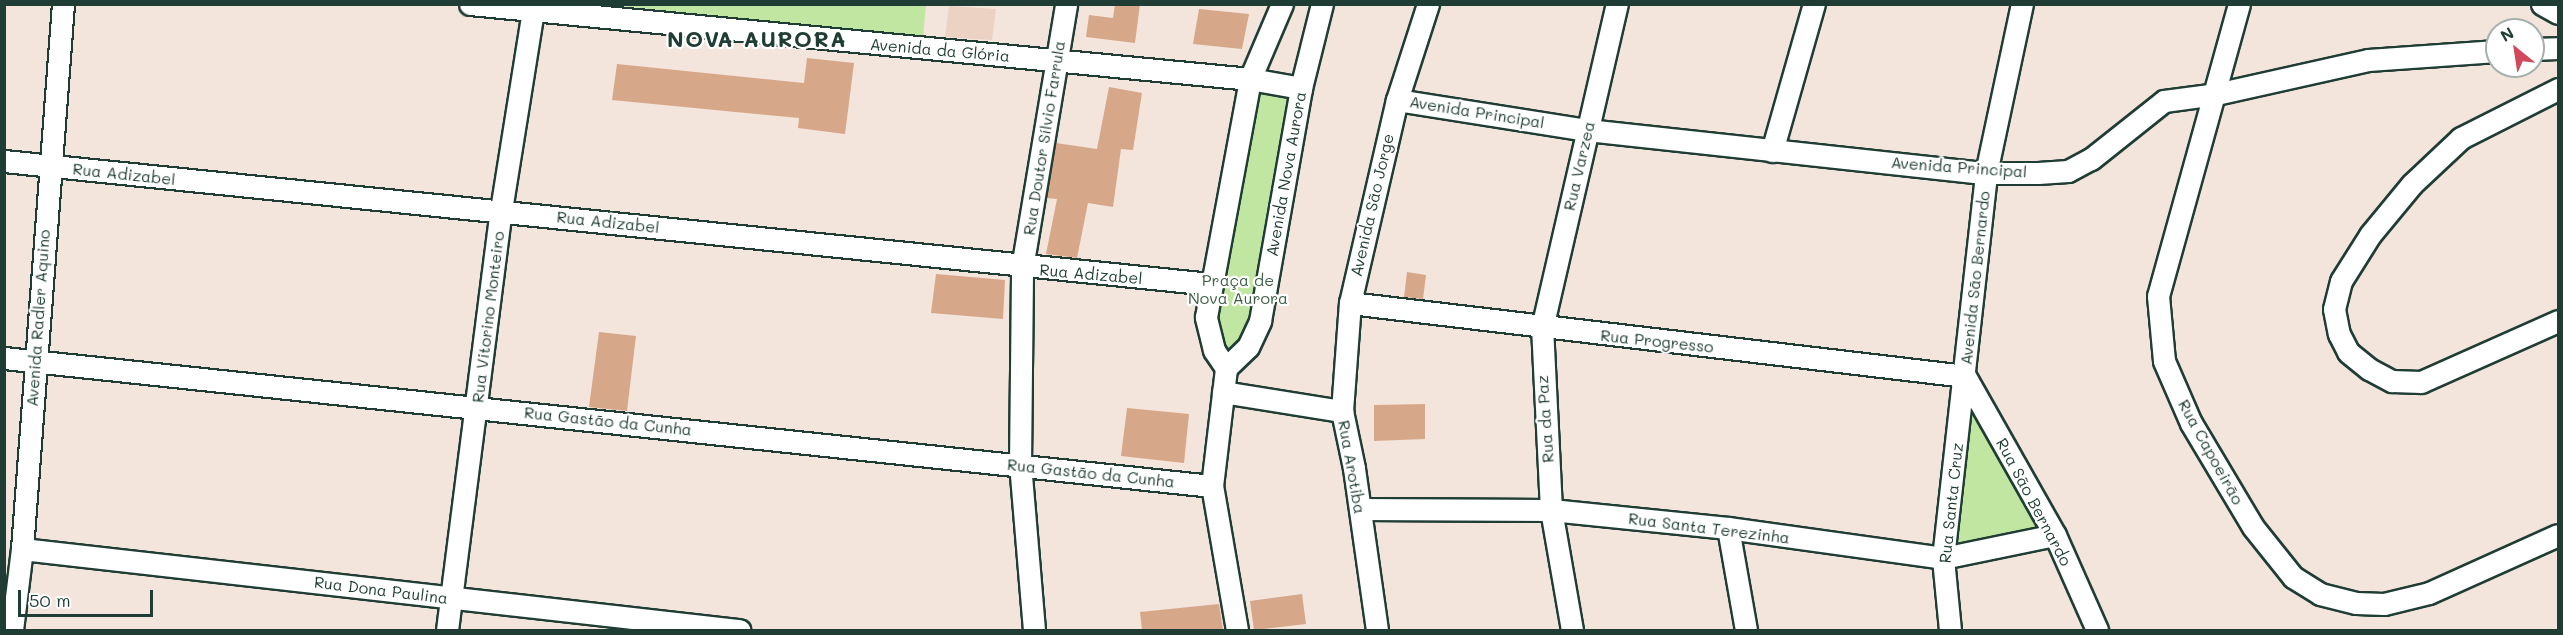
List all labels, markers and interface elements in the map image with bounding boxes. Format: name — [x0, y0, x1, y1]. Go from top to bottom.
north arrow — [2485, 18, 2545, 78]
text: N — [2496, 22, 2517, 46]
district label: NOVA AURORA — [667, 26, 847, 52]
street label: Avenida da Glória — [869, 34, 1011, 66]
street label: Rua Doutor Sílvio Farrula — [1019, 39, 1069, 237]
street label: Avenida Nova Aurora — [1262, 90, 1310, 258]
street label: Avenida Principal — [1408, 92, 1546, 132]
street label: Rua Varzea — [1559, 119, 1599, 213]
street label: Avenida São Jorge — [1346, 132, 1398, 278]
street label: Avenida Principal — [1890, 153, 2028, 181]
street label: Rua Adizabel — [72, 159, 176, 189]
street label: Avenida São Bernardo — [1956, 190, 1994, 366]
street label: Rua Adizabel — [556, 207, 660, 237]
street label: Avenida Radler Aquino — [22, 229, 54, 407]
street label: Rua Vitorino Monteiro — [468, 230, 508, 404]
street label: Rua Adizabel — [1039, 260, 1143, 288]
park label: Praça de Nova Aurora — [1188, 270, 1288, 308]
street label: Rua Progresso — [1599, 326, 1715, 356]
street label: Rua da Paz — [1532, 374, 1558, 464]
street label: Rua Capoeirão — [2174, 396, 2248, 508]
street label: Rua Gastão da Cunha — [523, 403, 693, 439]
street label: Rua Arotiba — [1334, 419, 1370, 515]
street label: Rua São Bernardo — [1992, 435, 2076, 569]
street label: Rua Santa Cruz — [1935, 442, 1967, 564]
street label: Rua Gastão da Cunha — [1006, 455, 1176, 491]
street label: Rua Santa Terezinha — [1627, 509, 1791, 547]
street label: Rua Dona Paulina — [313, 572, 449, 608]
scale bar — [21, 578, 156, 616]
text: 50 m — [29, 588, 71, 612]

